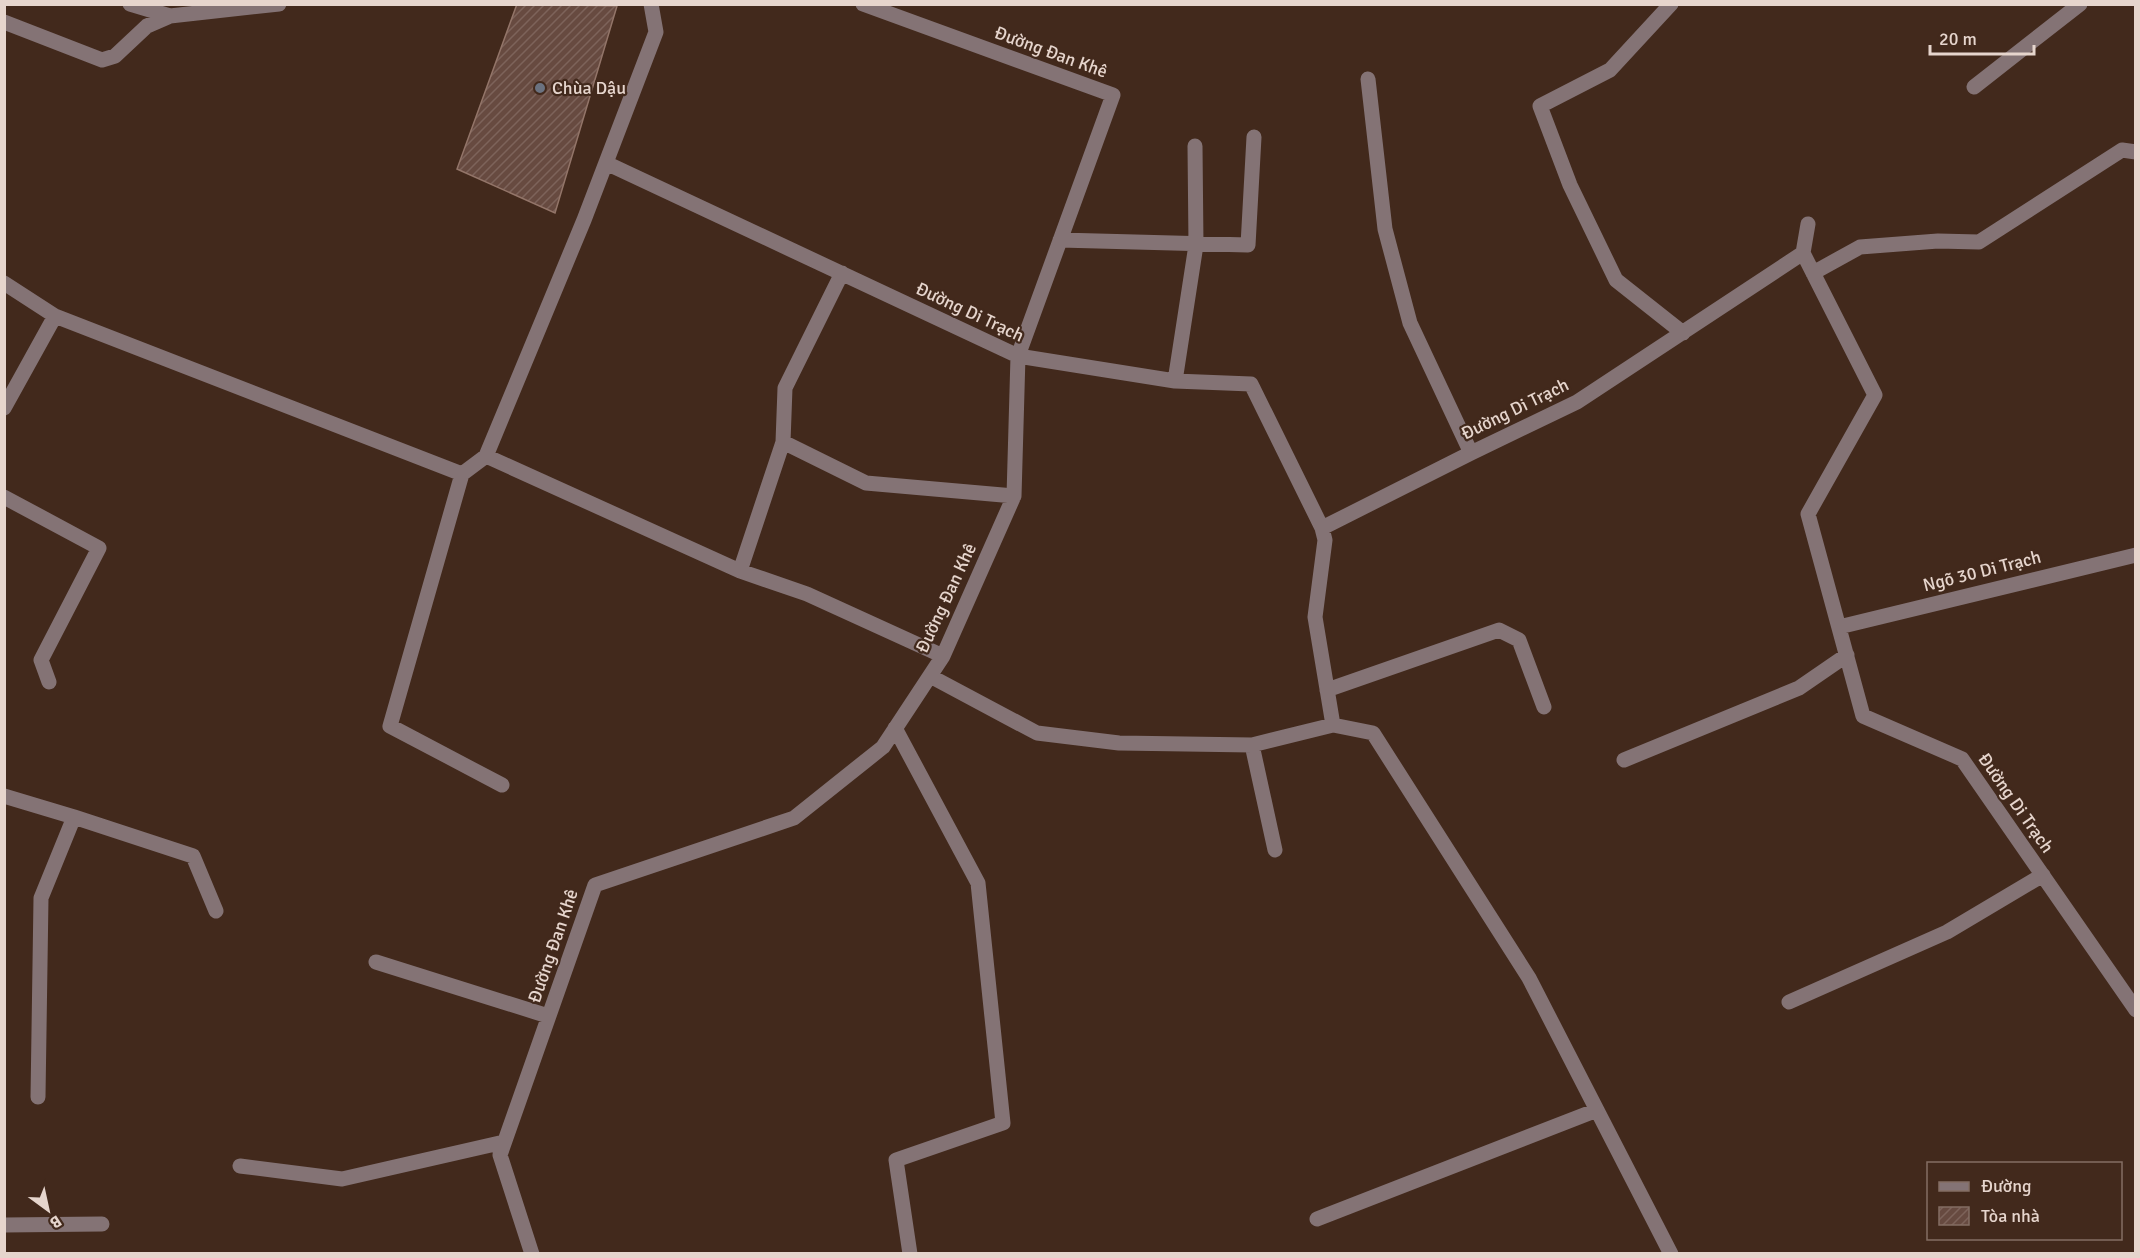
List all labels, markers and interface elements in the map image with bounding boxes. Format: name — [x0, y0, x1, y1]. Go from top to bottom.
scale bar — [1930, 18, 2034, 56]
street label: Đường Đan Khê — [991, 21, 1111, 83]
text: 20 m — [1939, 28, 1977, 50]
place label: Chùa Dậu — [552, 77, 626, 99]
marker: Chùa Dậu — [533, 81, 547, 95]
street label: Đường Di Trạch — [912, 277, 1028, 347]
street label: Đường Di Trạch — [1458, 374, 1572, 444]
street label: Đường Đan Khê — [911, 540, 981, 656]
street label: Ngõ 30 Di Trạch — [1921, 546, 2043, 596]
street label: Đường Di Trạch — [1973, 749, 2059, 857]
street label: Đường Đan Khê — [523, 886, 583, 1006]
legend — [1927, 1162, 2122, 1240]
text: Đường — [1981, 1175, 2032, 1197]
north arrow — [18, 1180, 78, 1240]
text: Tòa nhà — [1981, 1205, 2040, 1227]
text: B — [46, 1211, 65, 1233]

